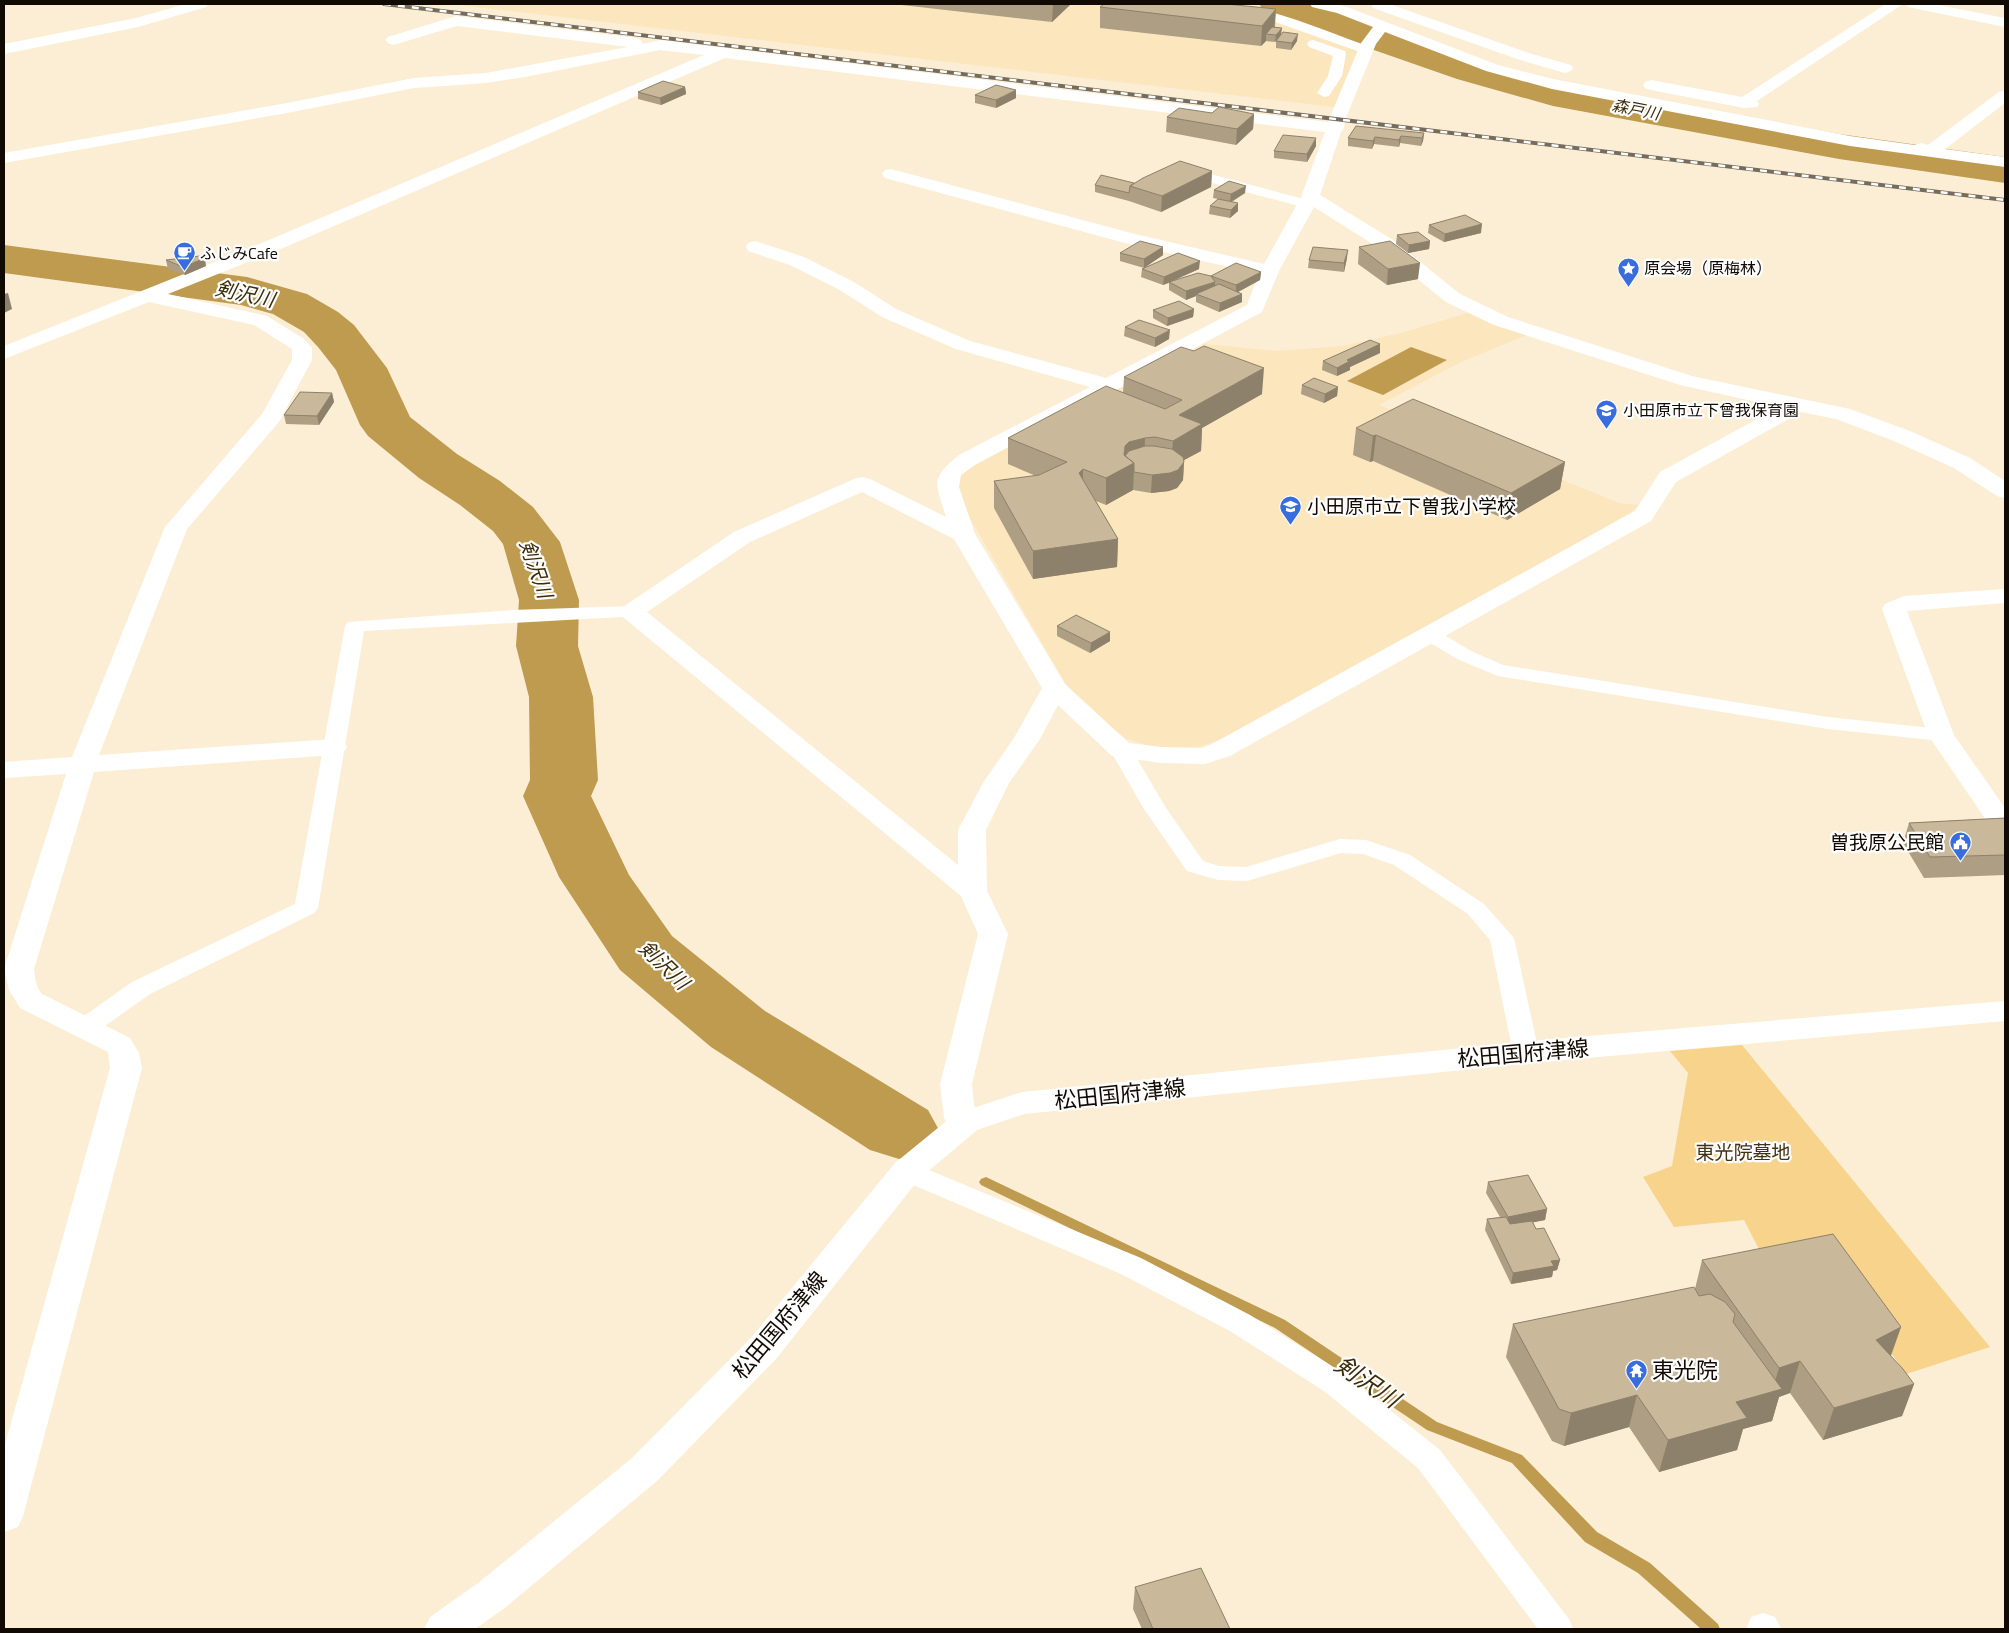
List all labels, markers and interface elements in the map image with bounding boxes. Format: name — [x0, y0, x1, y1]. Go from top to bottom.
water label: 森戸川 — [1610, 93, 1664, 126]
cafe icon: ふじみCafe — [172, 241, 196, 272]
place label: ふじみCafe — [200, 241, 278, 265]
place icon: 原会場（原梅林） — [1616, 256, 1640, 287]
place label: 原会場（原梅林） — [1644, 256, 1772, 280]
water label: 剣沢川 — [213, 272, 280, 315]
school or university icon: 小田原市立下曾我保育園 — [1595, 398, 1619, 429]
place label: 小田原市立下曾我保育園 — [1623, 398, 1799, 422]
place label: 小田原市立下曽我小学校 — [1307, 491, 1516, 520]
school or university icon: 小田原市立下曽我小学校 — [1279, 494, 1303, 525]
water label: 剣沢川 — [512, 535, 562, 604]
place label: 曽我原公民館 — [1830, 827, 1944, 856]
public building icon: 曽我原公民館 — [1948, 830, 1972, 861]
water label: 剣沢川 — [632, 933, 698, 998]
street label: 松田国府津線 — [1456, 1030, 1590, 1076]
street label: 松田国府津線 — [1053, 1070, 1187, 1118]
park label: 東光院墓地 — [1695, 1137, 1791, 1166]
street label: 松田国府津線 — [724, 1264, 834, 1386]
water label: 剣沢川 — [1328, 1346, 1410, 1418]
place label: 東光院 — [1652, 1353, 1718, 1387]
temple icon: 東光院 — [1624, 1358, 1648, 1389]

